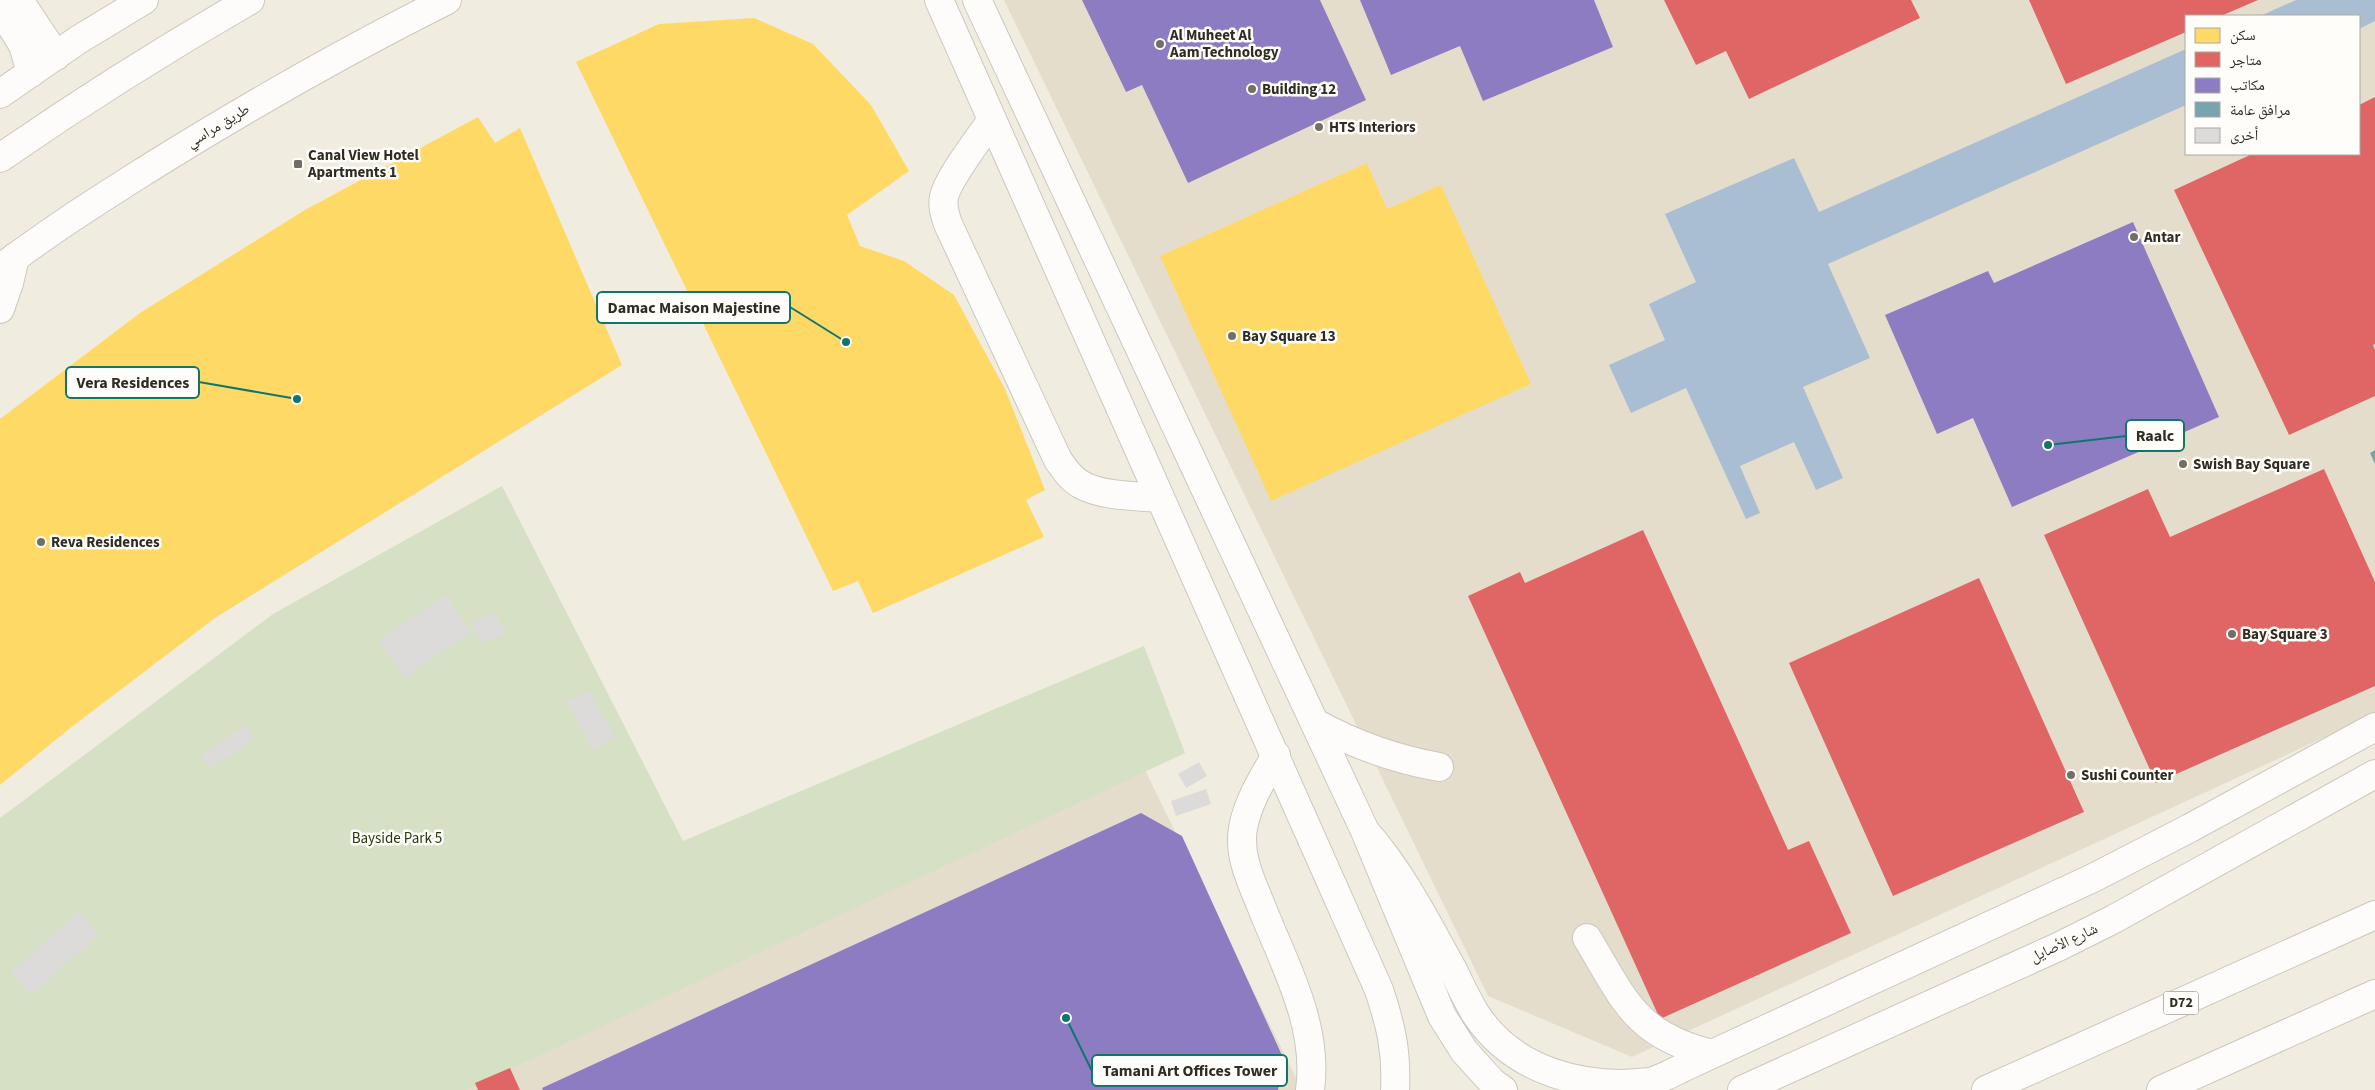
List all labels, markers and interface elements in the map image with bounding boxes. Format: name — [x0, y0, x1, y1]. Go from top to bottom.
legend — [2185, 15, 2360, 155]
place label: Al Muheet Al Aam Technology — [1169, 25, 1279, 63]
text: سكن — [2230, 25, 2256, 46]
marker: Al Muheet Al Aam Technology — [1154, 38, 1166, 50]
text: متاجر — [2229, 50, 2262, 71]
text: مكاتب — [2230, 75, 2265, 96]
place label: Building 12 — [1262, 79, 1336, 100]
marker: Building 12 — [1246, 83, 1258, 95]
street label: طريق مراسي — [182, 99, 254, 154]
text: مرافق عامة — [2230, 100, 2291, 121]
place label: HTS Interiors — [1329, 117, 1416, 138]
marker: HTS Interiors — [1313, 121, 1325, 133]
text: أخرى — [2230, 125, 2259, 146]
place label: Canal View Hotel Apartments 1 — [307, 145, 419, 183]
marker: Canal View Hotel Apartments 1 — [292, 158, 304, 170]
place label: Antar — [2143, 227, 2181, 248]
marker: Antar — [2128, 231, 2140, 243]
callout: Damac Maison Majestine — [597, 292, 790, 323]
text: Damac Maison Majestine — [608, 297, 780, 319]
place label: Bay Square 13 — [1242, 326, 1336, 347]
marker: Bay Square 13 — [1226, 330, 1238, 342]
callout: Vera Residences — [66, 367, 199, 398]
text: Vera Residences — [76, 372, 189, 394]
callout: Raalc — [2126, 420, 2184, 451]
text: Raalc — [2136, 425, 2175, 447]
place label: Swish Bay Square — [2193, 454, 2310, 475]
marker: Swish Bay Square — [2177, 458, 2189, 470]
place label: Reva Residences — [51, 532, 160, 553]
marker: Reva Residences — [35, 536, 47, 548]
place label: Bay Square 3 — [2242, 624, 2328, 645]
marker: Bay Square 3 — [2226, 628, 2238, 640]
place label: Sushi Counter — [2081, 765, 2174, 786]
marker: Sushi Counter — [2065, 769, 2077, 781]
park label: Bayside Park 5 — [352, 828, 442, 849]
street label: شارع الأصايل — [2027, 918, 2101, 968]
road number: D72 — [2164, 991, 2198, 1014]
callout: Tamani Art Offices Tower — [1092, 1055, 1287, 1086]
text: Tamani Art Offices Tower — [1103, 1060, 1278, 1082]

